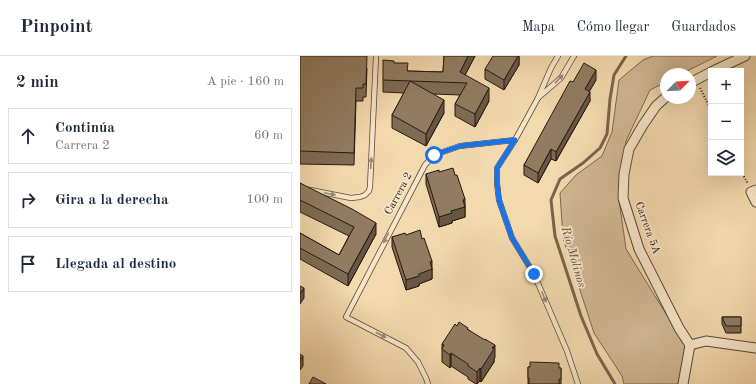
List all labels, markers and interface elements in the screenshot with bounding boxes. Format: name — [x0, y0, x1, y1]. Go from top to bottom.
text: Pinpoint — [20, 18, 93, 37]
text: Mapa — [522, 20, 555, 34]
text: Cómo llegar — [577, 20, 649, 34]
text: Guardados — [671, 20, 736, 34]
north arrow — [660, 68, 696, 104]
map controls — [708, 68, 744, 176]
button: + — [708, 68, 744, 104]
text: 2 min — [16, 74, 59, 91]
one-way arrow — [554, 74, 563, 84]
text: A pie · 160 m — [207, 75, 284, 88]
button: − — [708, 104, 744, 140]
text: Continúa — [55, 121, 115, 136]
icon: ahead — [17, 125, 39, 147]
text: 60 m — [254, 129, 283, 142]
text: Carrera 2 — [55, 139, 110, 152]
button: layers — [708, 140, 744, 176]
route start — [425, 146, 443, 164]
one-way arrow — [368, 156, 374, 169]
street label: Carrera 2 — [383, 171, 415, 217]
icon: right — [17, 189, 39, 211]
one-way arrow — [324, 191, 336, 197]
text: Gira a la derecha — [55, 193, 169, 208]
text: 100 m — [246, 193, 283, 206]
street label: Carrera 5A — [632, 200, 662, 256]
water label: Río Molinos — [558, 224, 587, 289]
one-way arrow — [383, 233, 389, 244]
icon: arrive — [17, 253, 39, 275]
text: Llegada al destino — [55, 257, 176, 272]
route end — [525, 265, 543, 283]
one-way arrow — [541, 292, 547, 303]
one-way arrow — [375, 332, 387, 338]

